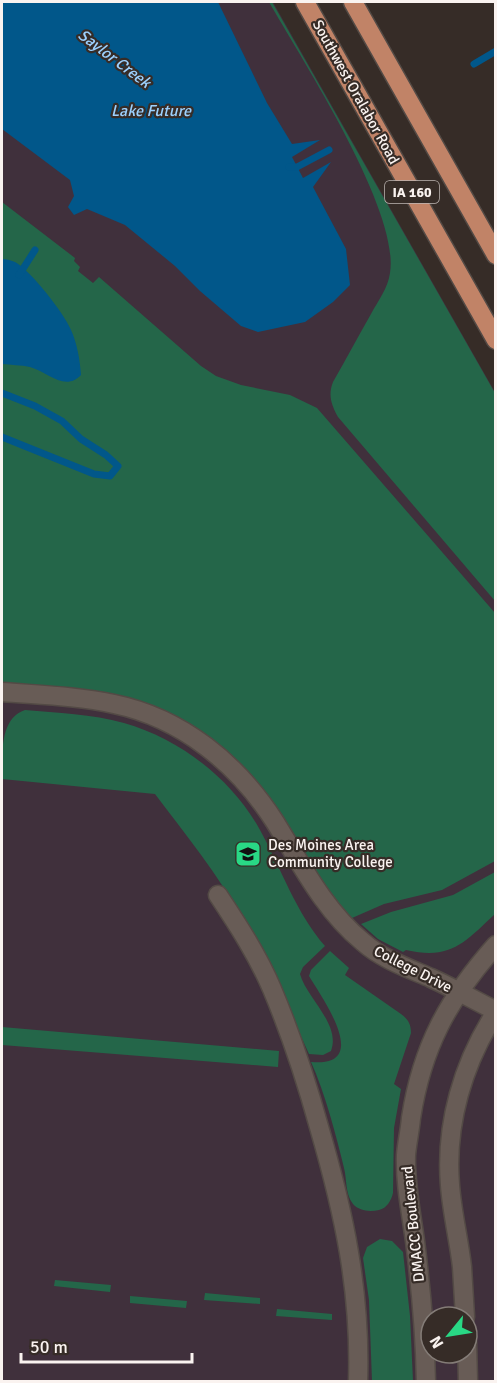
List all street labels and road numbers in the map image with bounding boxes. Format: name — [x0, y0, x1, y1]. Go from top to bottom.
street label: Southwest Oralabor Road — [309, 17, 403, 167]
road number: IA 160 — [385, 181, 439, 203]
street label: College Drive — [371, 942, 455, 996]
street label: DMACC Boulevard — [398, 1165, 428, 1283]

